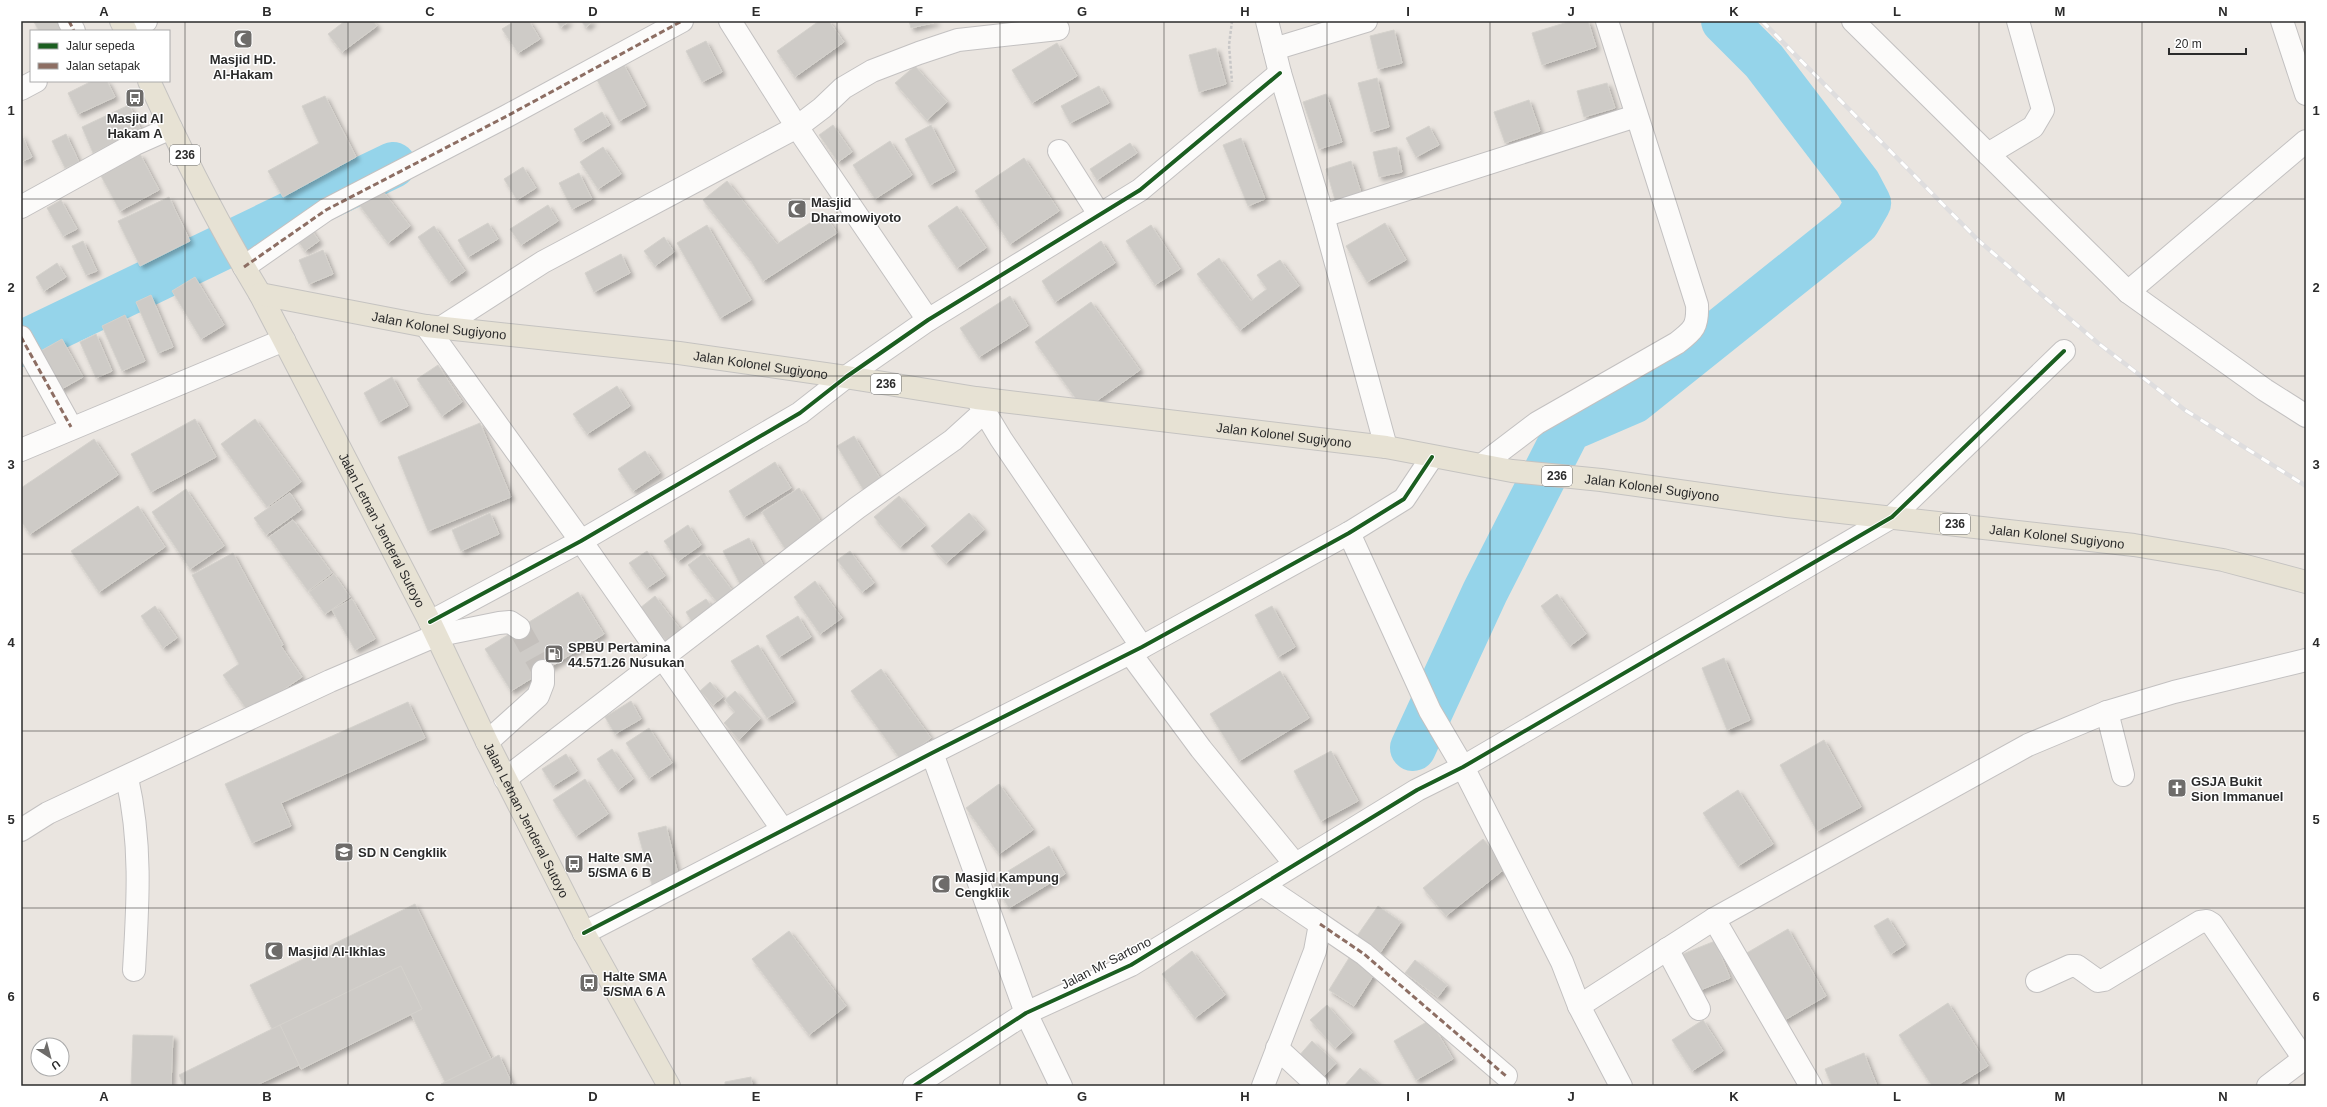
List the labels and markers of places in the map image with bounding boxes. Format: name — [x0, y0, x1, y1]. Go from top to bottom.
mosque icon: Masjid HD. Al-Hakam — [232, 28, 254, 50]
place label: Masjid HD. Al-Hakam — [210, 52, 276, 82]
bus stop icon: Masjid Al Hakam A — [124, 87, 146, 109]
place label: Masjid Al Hakam A — [107, 111, 163, 141]
place label: Masjid Dharmowiyoto — [811, 195, 901, 225]
mosque icon: Masjid Dharmowiyoto — [786, 198, 808, 220]
place label: SPBU Pertamina 44.571.26 Nusukan — [568, 640, 684, 670]
fuel station icon: SPBU Pertamina 44.571.26 Nusukan — [543, 643, 565, 665]
place label: GSJA Bukit Sion Immanuel — [2191, 774, 2283, 804]
church icon: GSJA Bukit Sion Immanuel — [2166, 777, 2188, 799]
school or university icon: SD N Cengklik — [333, 841, 355, 863]
place label: SD N Cengklik — [358, 845, 448, 860]
place label: Halte SMA 5/SMA 6 B — [588, 850, 653, 880]
bus stop icon: Halte SMA 5/SMA 6 B — [563, 853, 585, 875]
place label: Masjid Kampung Cengklik — [955, 870, 1059, 900]
mosque icon: Masjid Kampung Cengklik — [930, 873, 952, 895]
mosque icon: Masjid Al-Ikhlas — [263, 940, 285, 962]
place label: Masjid Al-Ikhlas — [288, 944, 386, 959]
place label: Halte SMA 5/SMA 6 A — [603, 969, 668, 999]
bus stop icon: Halte SMA 5/SMA 6 A — [578, 972, 600, 994]

